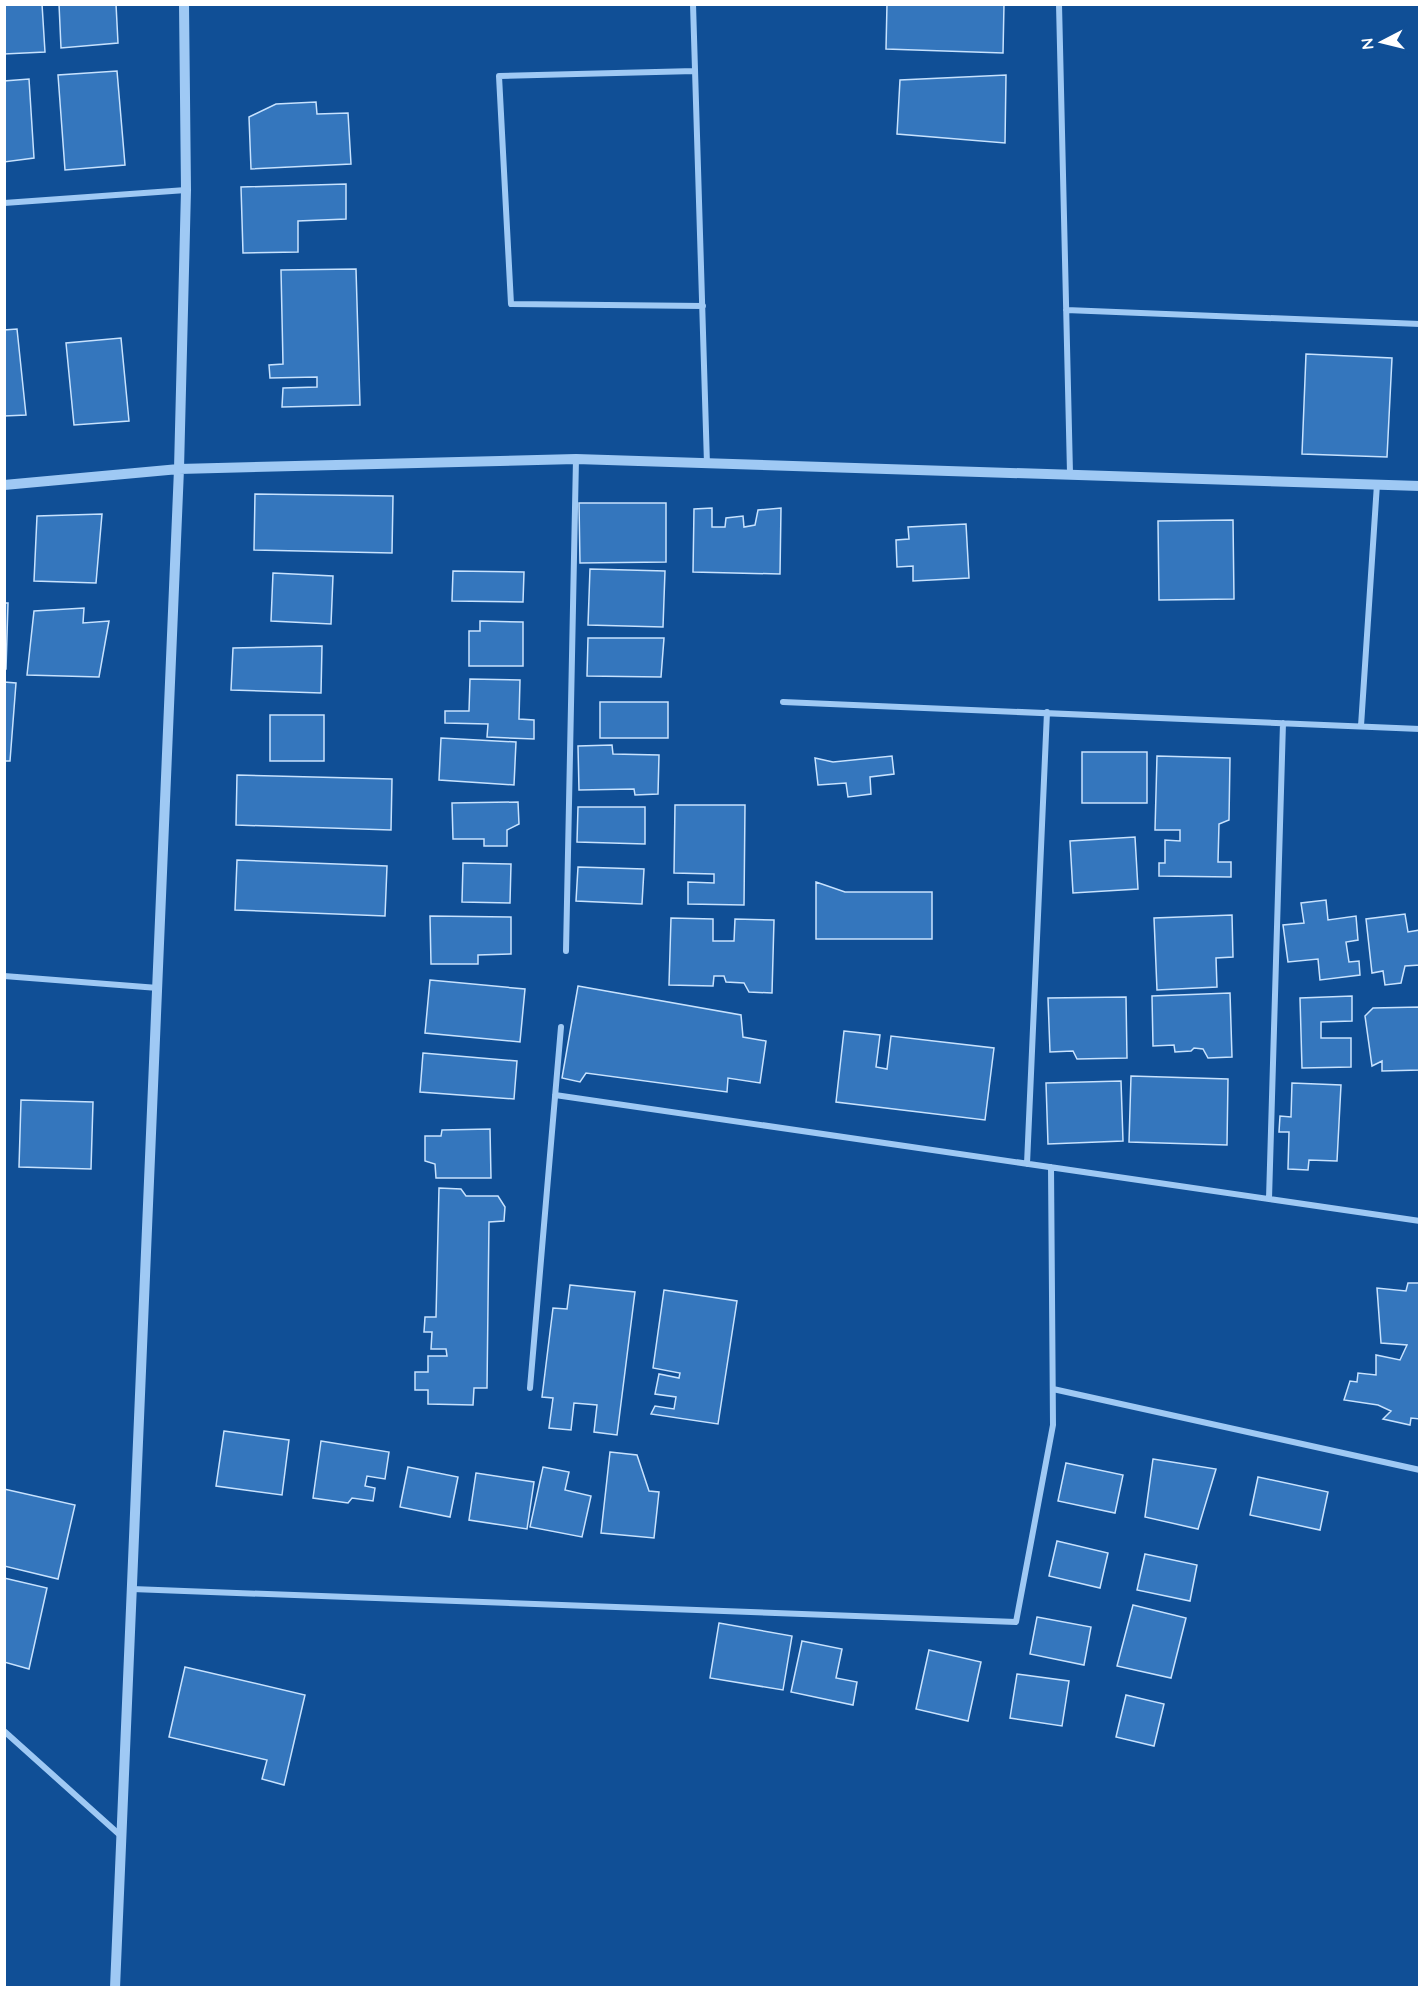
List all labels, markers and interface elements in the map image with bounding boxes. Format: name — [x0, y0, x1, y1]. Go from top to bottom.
north arrow — [1352, 12, 1412, 72]
text: N — [1356, 37, 1378, 51]

